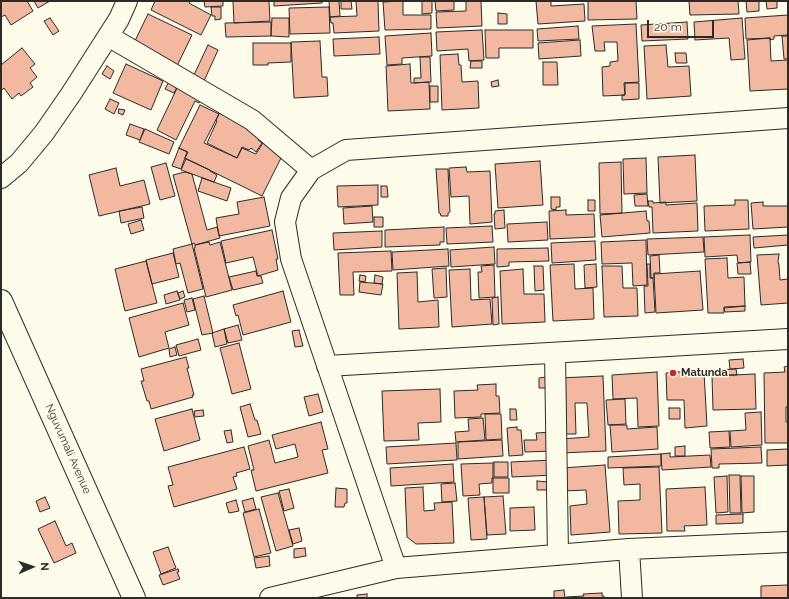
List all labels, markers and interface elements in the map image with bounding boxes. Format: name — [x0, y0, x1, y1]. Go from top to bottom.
scale bar — [649, 12, 716, 38]
text: 20 m — [654, 20, 682, 34]
place label: Matunda — [681, 366, 728, 380]
marker: Matunda — [668, 368, 678, 378]
street label: Nguvumali Avenue — [42, 402, 94, 496]
north arrow — [12, 547, 52, 587]
text: N — [38, 562, 51, 571]

